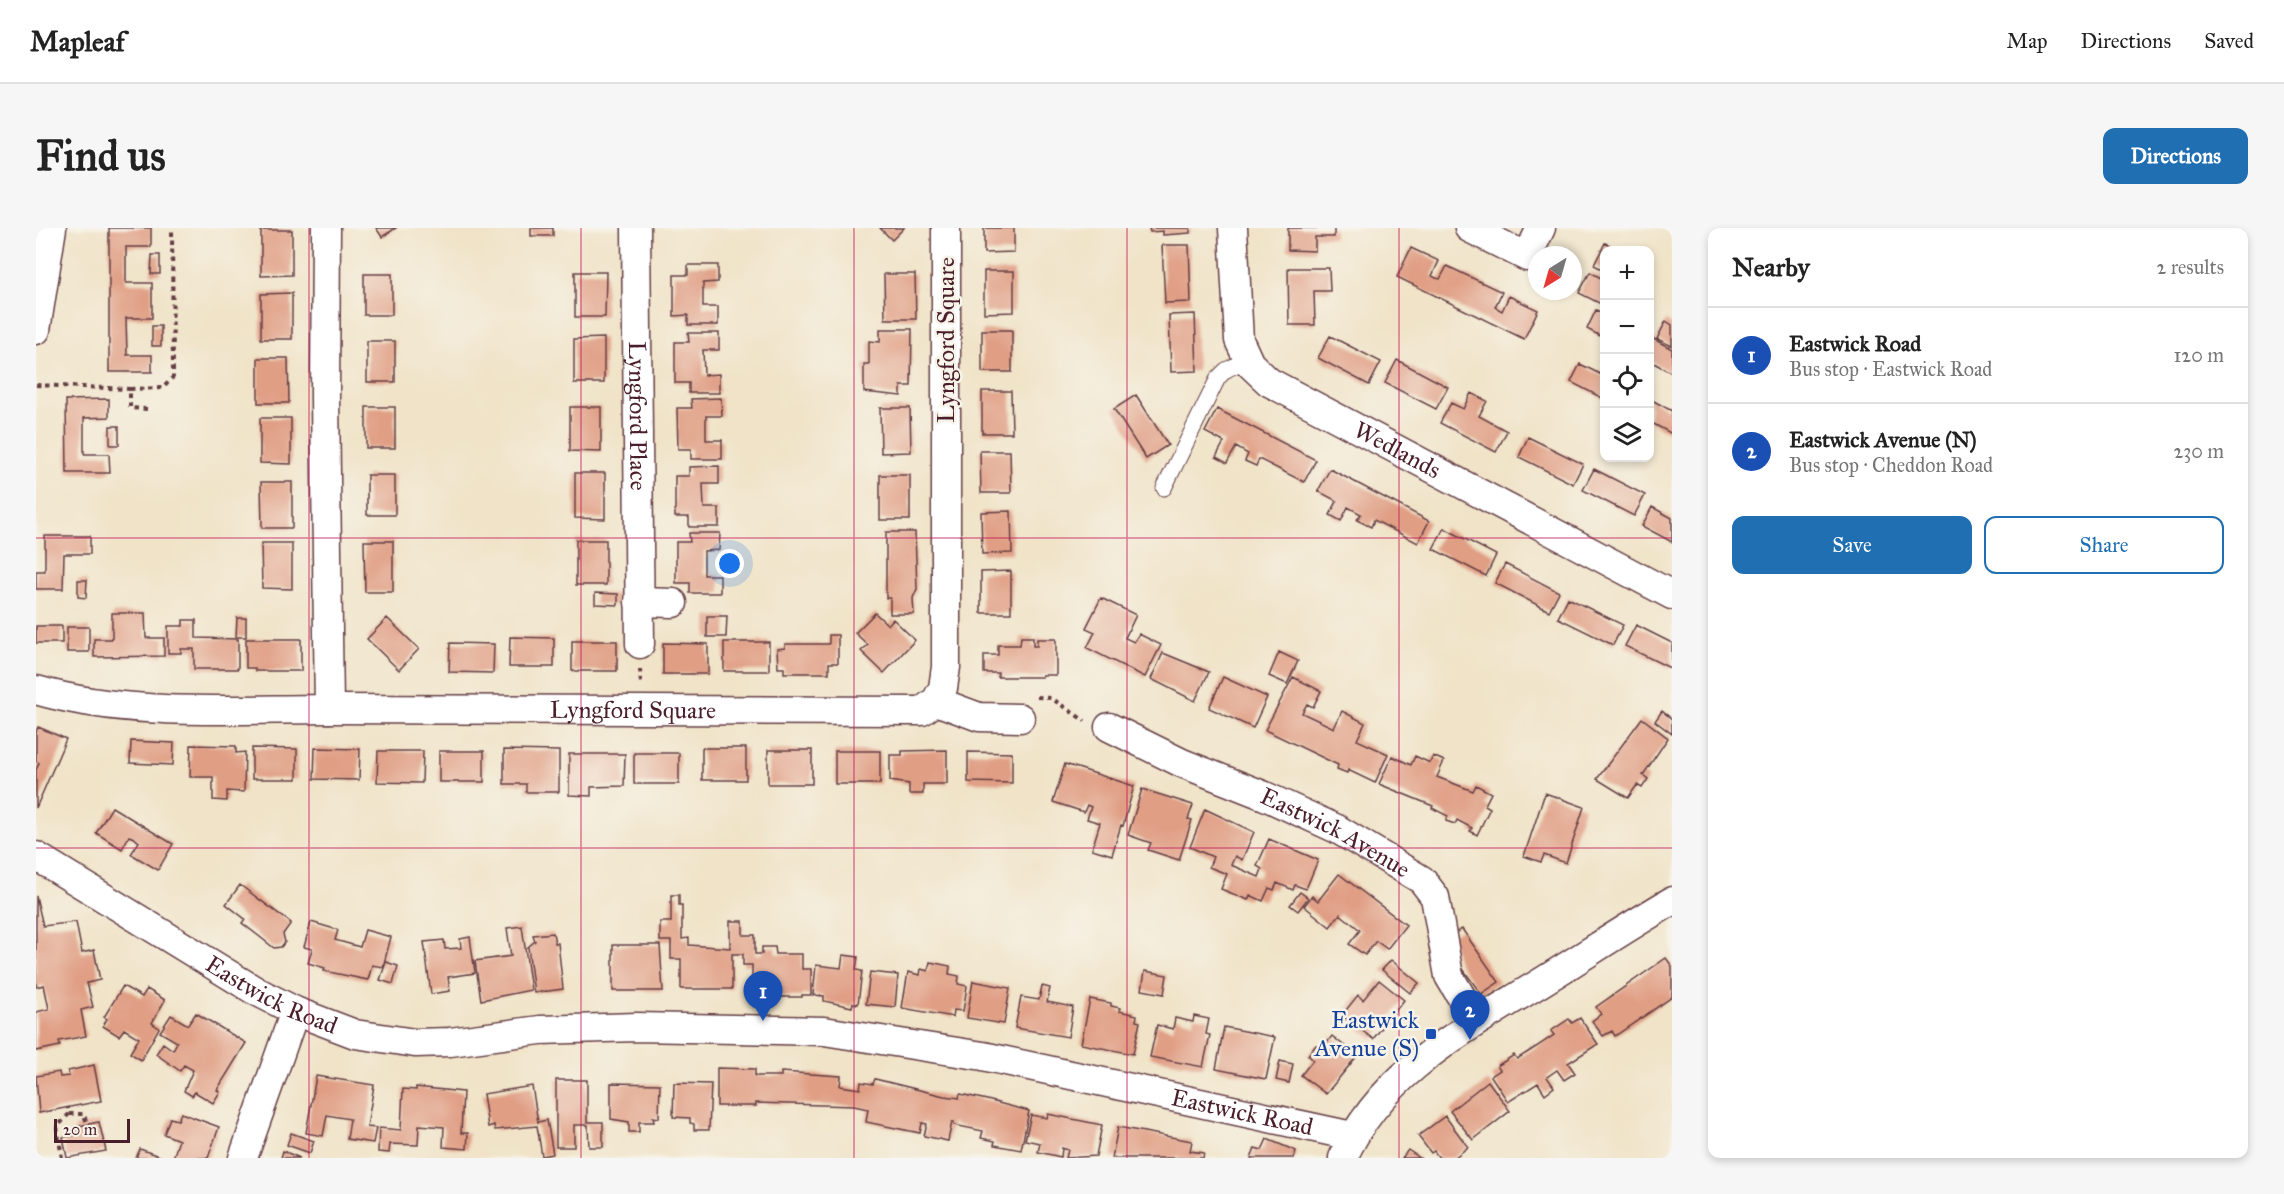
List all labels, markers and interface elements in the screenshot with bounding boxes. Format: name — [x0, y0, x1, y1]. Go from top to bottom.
text: Mapleaf — [30, 24, 125, 59]
text: Map — [2007, 28, 2048, 54]
text: Directions — [2081, 28, 2171, 54]
text: Saved — [2204, 28, 2254, 54]
button: Directions — [2103, 128, 2248, 184]
text: Find us — [36, 130, 166, 182]
north arrow — [1528, 246, 1582, 300]
map controls — [1600, 246, 1654, 462]
button: + — [1600, 246, 1654, 300]
text: Nearby — [1732, 251, 1810, 283]
text: 2 results — [2156, 255, 2224, 279]
street label: Lyngford Square — [931, 257, 961, 423]
button: − — [1600, 300, 1654, 354]
text: Eastwick Road — [1789, 330, 1921, 357]
street label: Lyngford Place — [622, 341, 654, 491]
text: 1 — [1748, 343, 1755, 367]
text: 120 m — [2173, 343, 2224, 367]
button: locate — [1600, 354, 1654, 408]
text: Bus stop · Eastwick Road — [1789, 357, 1992, 381]
button: layers — [1600, 408, 1654, 462]
street label: Wedlands — [1349, 415, 1446, 485]
text: Eastwick Avenue (N) — [1789, 426, 1977, 453]
text: 2 — [1747, 439, 1756, 463]
text: 230 m — [2173, 439, 2224, 463]
text: Bus stop · Cheddon Road — [1789, 453, 1993, 477]
button: Save — [1732, 516, 1972, 574]
button: Share — [1984, 516, 2224, 574]
your location — [715, 549, 744, 578]
street label: Lyngford Square — [550, 695, 716, 725]
street label: Eastwick Avenue — [1256, 781, 1416, 884]
street label: Eastwick Road — [200, 949, 342, 1041]
pin: 1 — [744, 972, 782, 1021]
pin: 2 — [1450, 990, 1490, 1040]
place label: Eastwick Avenue (S) — [1314, 1005, 1420, 1063]
marker: Eastwick Avenue (S) — [1424, 1027, 1438, 1041]
street label: Eastwick Road — [1168, 1082, 1316, 1142]
scale bar — [54, 1116, 130, 1144]
text: 20 m — [63, 1120, 97, 1139]

